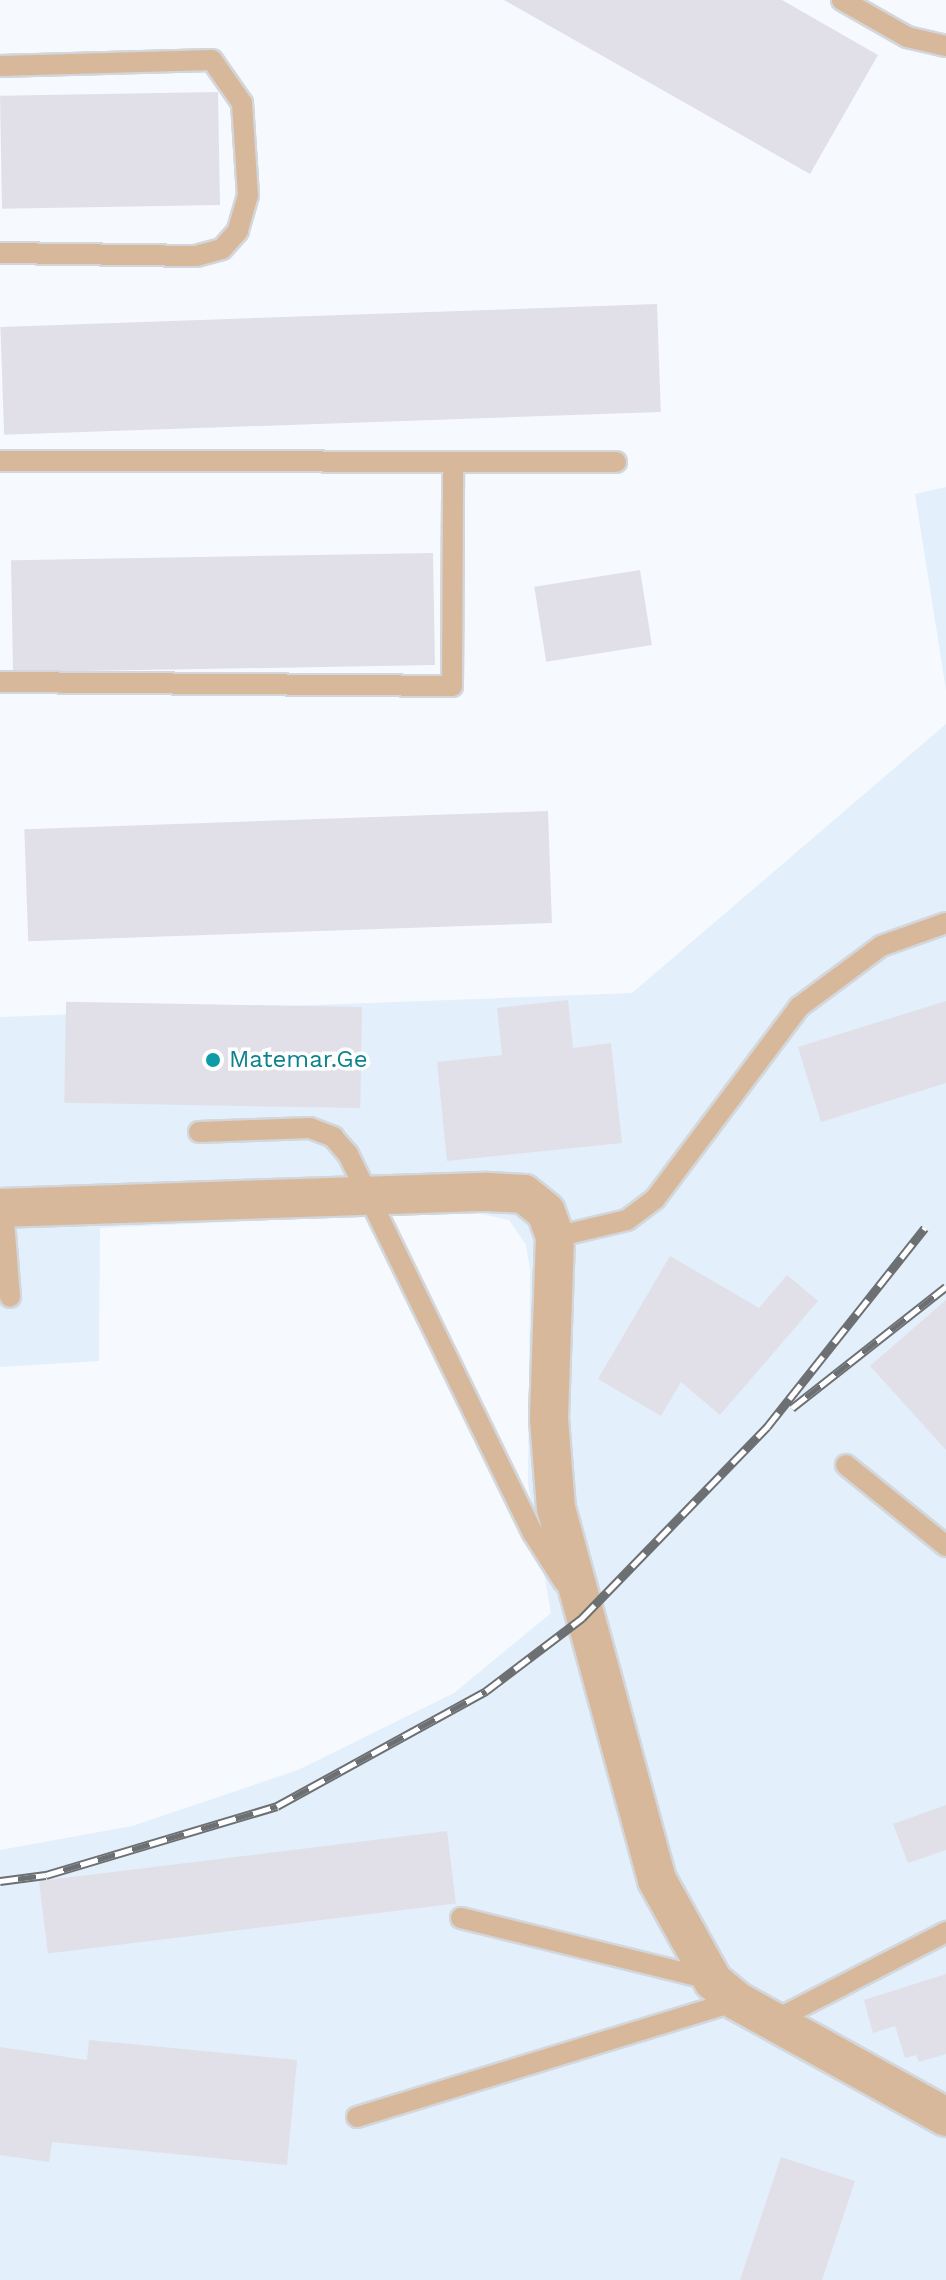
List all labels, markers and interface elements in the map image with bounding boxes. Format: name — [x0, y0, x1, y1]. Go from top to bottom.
place label: Matemar.Ge — [229, 1046, 368, 1074]
marker: Matemar.Ge — [204, 1051, 222, 1069]

